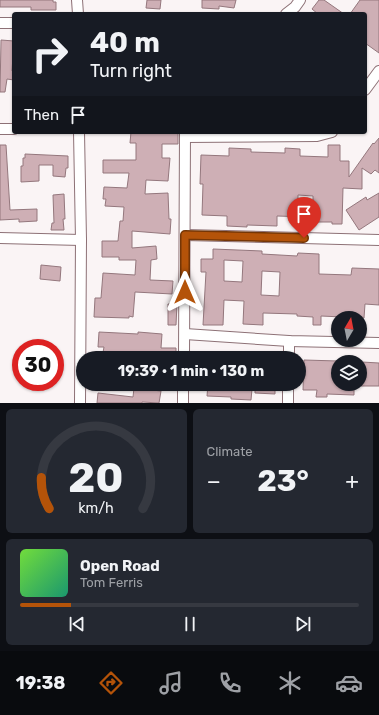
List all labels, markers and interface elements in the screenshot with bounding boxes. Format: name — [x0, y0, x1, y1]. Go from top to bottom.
text: 40 m — [90, 26, 160, 59]
icon: right — [24, 28, 76, 80]
text: Turn right — [90, 60, 172, 82]
icon: arrive — [67, 104, 89, 126]
text: Then — [24, 106, 59, 124]
pin — [287, 197, 321, 238]
icon: arrive — [293, 203, 315, 225]
position arrow — [164, 271, 206, 313]
north arrow — [331, 311, 367, 347]
map controls — [331, 311, 367, 391]
speed limit sign: 30 — [12, 339, 64, 391]
button: layers — [331, 355, 367, 391]
text: 19:39 · 1 min · 130 m — [118, 362, 264, 380]
text: Climate — [207, 444, 253, 459]
text: 20 — [69, 453, 124, 502]
text: 23° — [257, 463, 309, 499]
text: − — [207, 468, 221, 495]
text: + — [345, 468, 359, 495]
text: km/h — [78, 500, 114, 517]
text: Open Road — [80, 557, 160, 575]
text: Tom Ferris — [80, 575, 143, 590]
icon: previous — [66, 613, 88, 635]
icon: pause — [179, 613, 201, 635]
icon: next — [292, 613, 314, 635]
icon: directions — [97, 669, 125, 697]
icon: music — [157, 669, 185, 697]
icon: phone — [216, 669, 244, 697]
icon: climate — [276, 669, 304, 697]
icon: car — [335, 669, 363, 697]
text: 19:38 — [16, 672, 66, 694]

